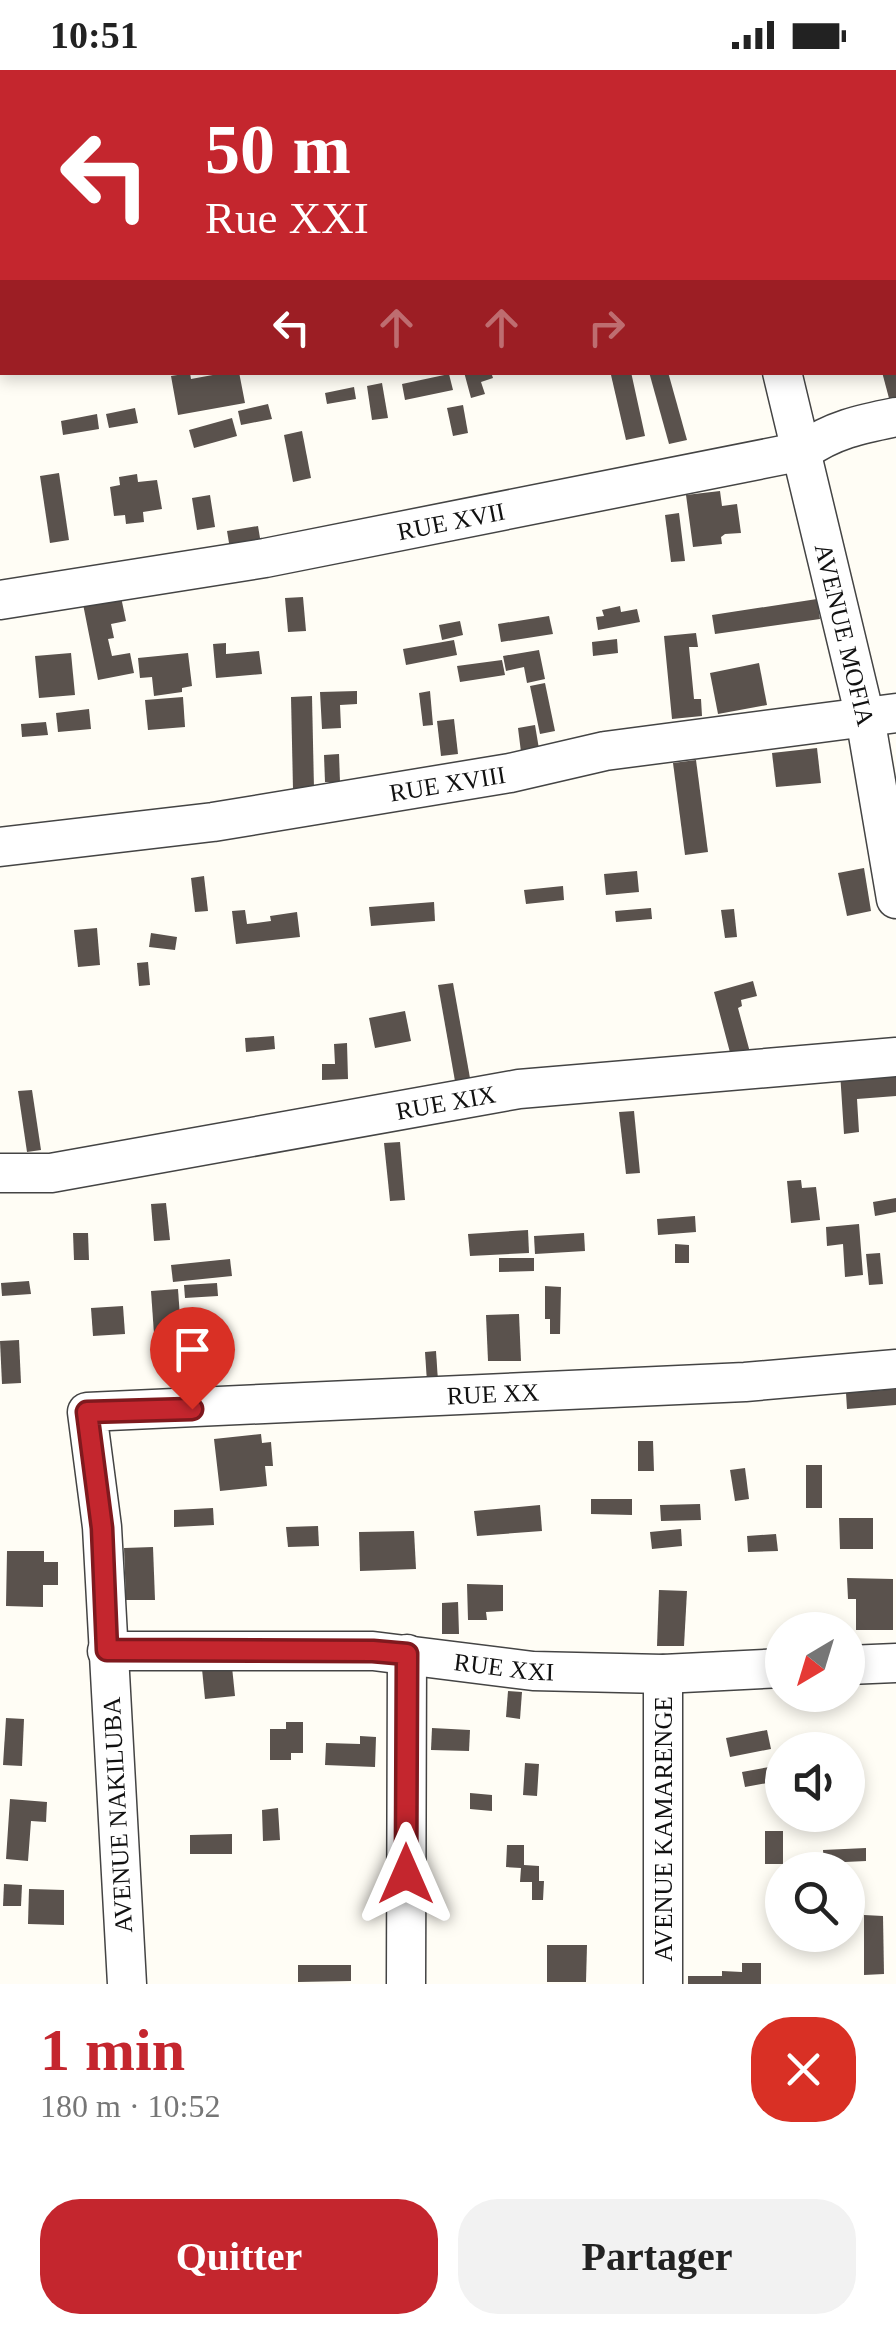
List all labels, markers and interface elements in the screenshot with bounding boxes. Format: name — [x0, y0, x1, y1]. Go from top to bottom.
text: 10:51 — [50, 14, 139, 56]
icon: left — [40, 110, 170, 240]
text: 50 m — [205, 111, 351, 188]
text: Rue XXI — [205, 193, 369, 243]
icon: left — [264, 300, 319, 355]
icon: ahead — [369, 300, 424, 355]
icon: ahead — [474, 300, 529, 355]
icon: right — [579, 300, 634, 355]
street label: RUE XVII — [395, 498, 507, 545]
street label: AVENUE MOFIA — [810, 541, 880, 728]
street label: RUE XVIII — [387, 761, 508, 807]
street label: RUE XIX — [394, 1080, 498, 1125]
pin — [150, 1307, 235, 1410]
icon: arrive — [165, 1322, 220, 1377]
street label: RUE XX — [446, 1378, 540, 1410]
north arrow — [765, 1612, 865, 1712]
map controls — [765, 1612, 865, 1952]
street label: RUE XXI — [452, 1648, 554, 1685]
street label: AVENUE NAKILUBA — [98, 1696, 137, 1934]
street label: AVENUE KAMARENGE — [650, 1696, 677, 1962]
button: sound — [765, 1732, 865, 1832]
position arrow — [354, 1822, 458, 1926]
button: search — [765, 1852, 865, 1952]
text: 1 min — [40, 2017, 185, 2083]
button: close — [751, 2017, 856, 2122]
text: 180 m · 10:52 — [40, 2088, 220, 2124]
button: Quitter — [40, 2199, 438, 2314]
button: Partager — [458, 2199, 856, 2314]

